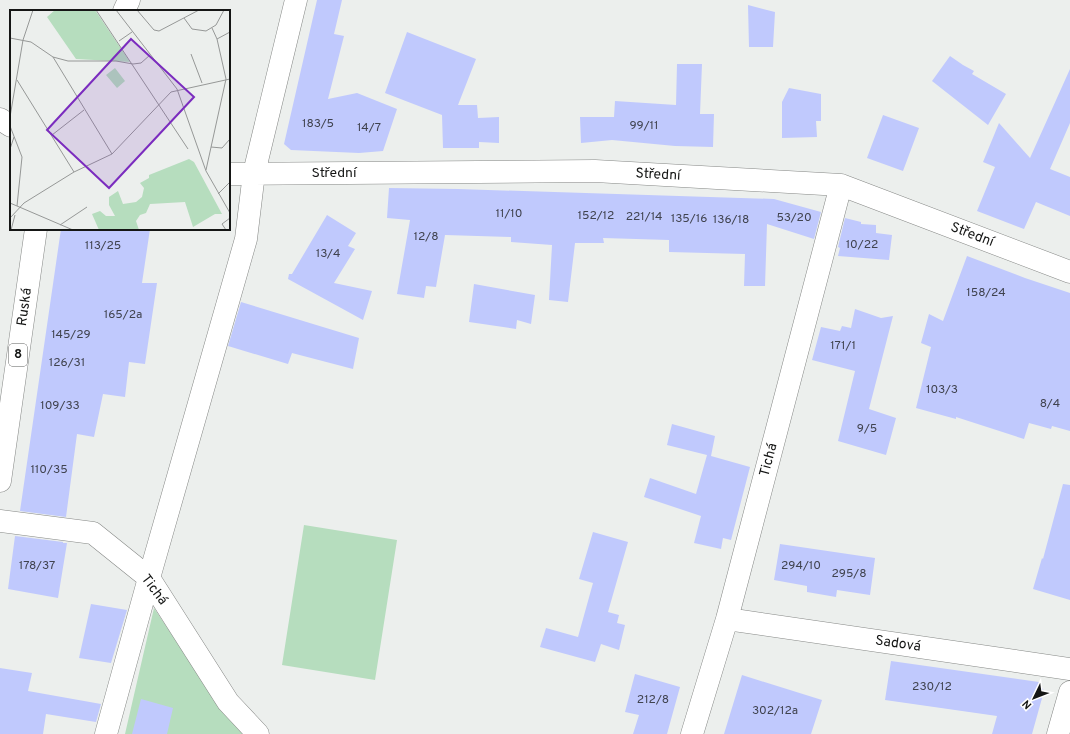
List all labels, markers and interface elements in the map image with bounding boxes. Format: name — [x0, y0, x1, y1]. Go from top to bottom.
inset map — [10, 10, 230, 230]
house number: 183/5 — [302, 116, 334, 132]
house number: 99/11 — [629, 118, 659, 134]
house number: 14/7 — [357, 120, 381, 136]
street label: Střední — [311, 165, 358, 182]
street label: Střední — [635, 165, 682, 185]
house number: 11/10 — [495, 206, 523, 222]
house number: 152/12 — [578, 208, 614, 224]
house number: 221/14 — [626, 209, 662, 225]
house number: 53/20 — [776, 210, 812, 226]
house number: 135/16 — [671, 211, 707, 227]
house number: 136/18 — [713, 212, 749, 228]
street label: Střední — [948, 219, 997, 252]
house number: 12/8 — [413, 229, 439, 245]
house number: 10/22 — [846, 237, 878, 253]
house number: 113/25 — [85, 238, 121, 254]
house number: 13/4 — [316, 246, 340, 262]
house number: 158/24 — [966, 285, 1006, 301]
street label: Ruská — [14, 287, 36, 327]
house number: 165/2a — [104, 307, 142, 323]
house number: 145/29 — [51, 327, 91, 343]
house number: 171/1 — [830, 338, 856, 354]
road number: 8 — [9, 344, 27, 366]
house number: 126/31 — [49, 355, 85, 371]
house number: 103/3 — [926, 382, 958, 398]
house number: 8/4 — [1040, 396, 1060, 412]
house number: 109/33 — [40, 398, 80, 414]
house number: 9/5 — [857, 421, 877, 437]
street label: Tichá — [756, 441, 782, 479]
house number: 110/35 — [30, 462, 68, 478]
house number: 178/37 — [19, 558, 55, 574]
house number: 294/10 — [781, 558, 821, 574]
house number: 295/8 — [831, 566, 867, 582]
street label: Tichá — [137, 571, 171, 609]
street label: Sadová — [874, 632, 922, 656]
north arrow — [1014, 678, 1054, 718]
house number: 230/12 — [912, 679, 952, 695]
house number: 212/8 — [637, 692, 669, 708]
text: N — [1020, 696, 1035, 712]
house number: 302/12a — [752, 703, 798, 719]

